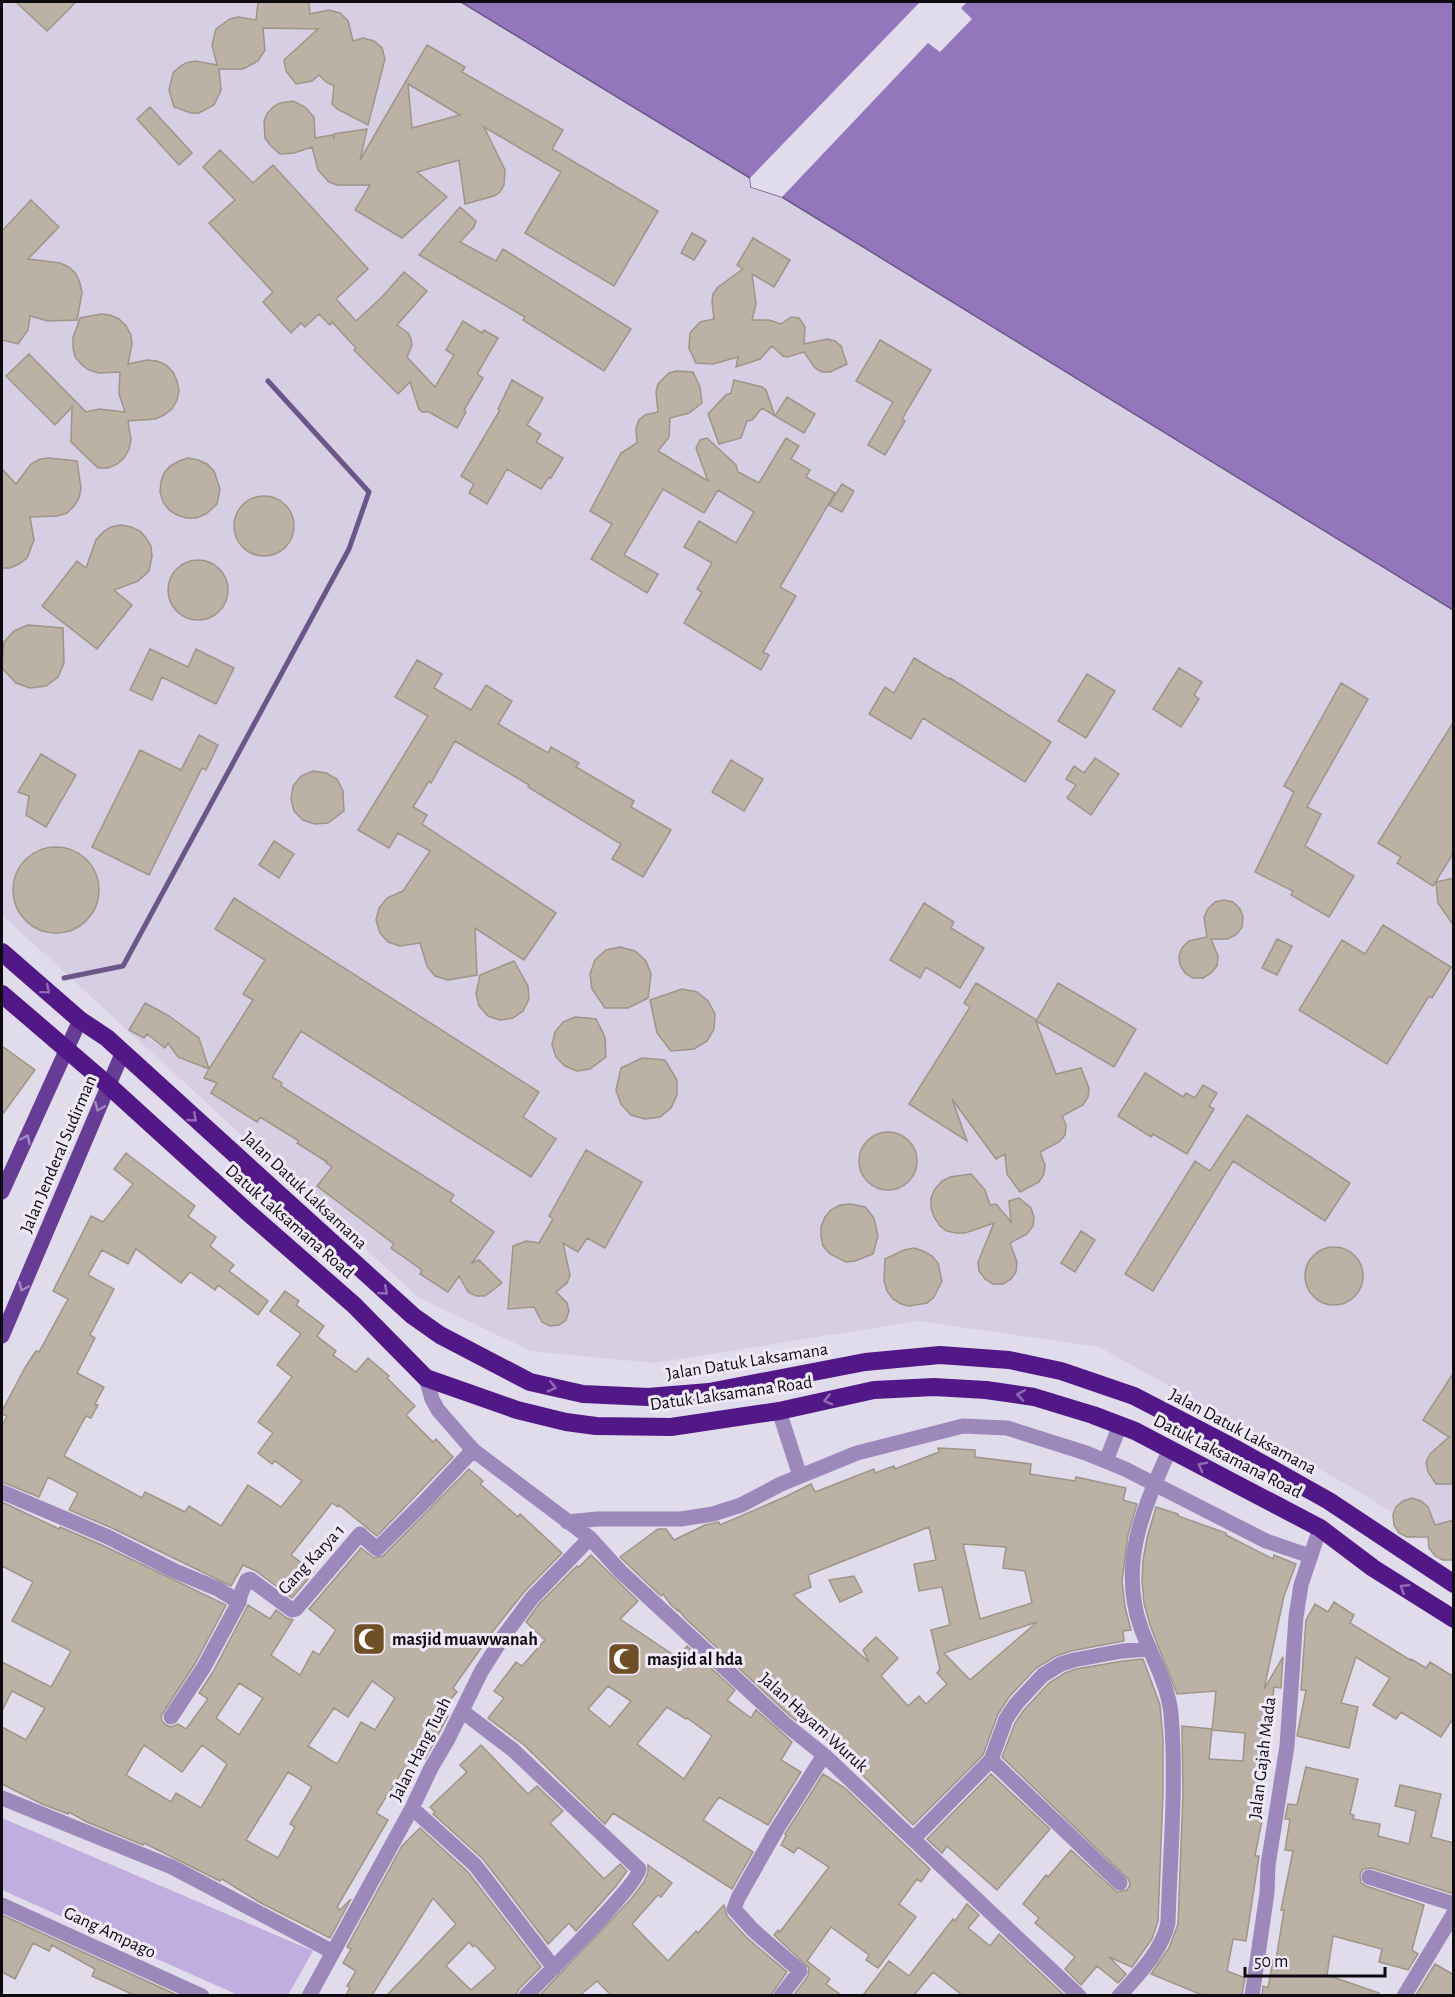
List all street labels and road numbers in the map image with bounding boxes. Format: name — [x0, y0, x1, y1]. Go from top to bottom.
street label: Jalan Jenderal Sudirman — [18, 1073, 100, 1236]
street label: Jalan Datuk Laksamana — [238, 1128, 370, 1253]
street label: Datuk Laksamana Road — [222, 1161, 357, 1282]
street label: Jalan Datuk Laksamana — [665, 1340, 829, 1384]
street label: Datuk Laksamana Road — [649, 1374, 813, 1414]
street label: Jalan Datuk Laksamana — [1166, 1386, 1319, 1478]
street label: Datuk Laksamana Road — [1151, 1412, 1305, 1502]
street label: Gang Karya 1 — [275, 1521, 348, 1598]
street label: Jalan Hayam Wuruk — [756, 1670, 871, 1776]
street label: Jalan Hang Tuah — [387, 1695, 455, 1804]
street label: Jalan Gajah Mada — [1247, 1696, 1279, 1820]
street label: Gang Ampago — [61, 1904, 159, 1962]

